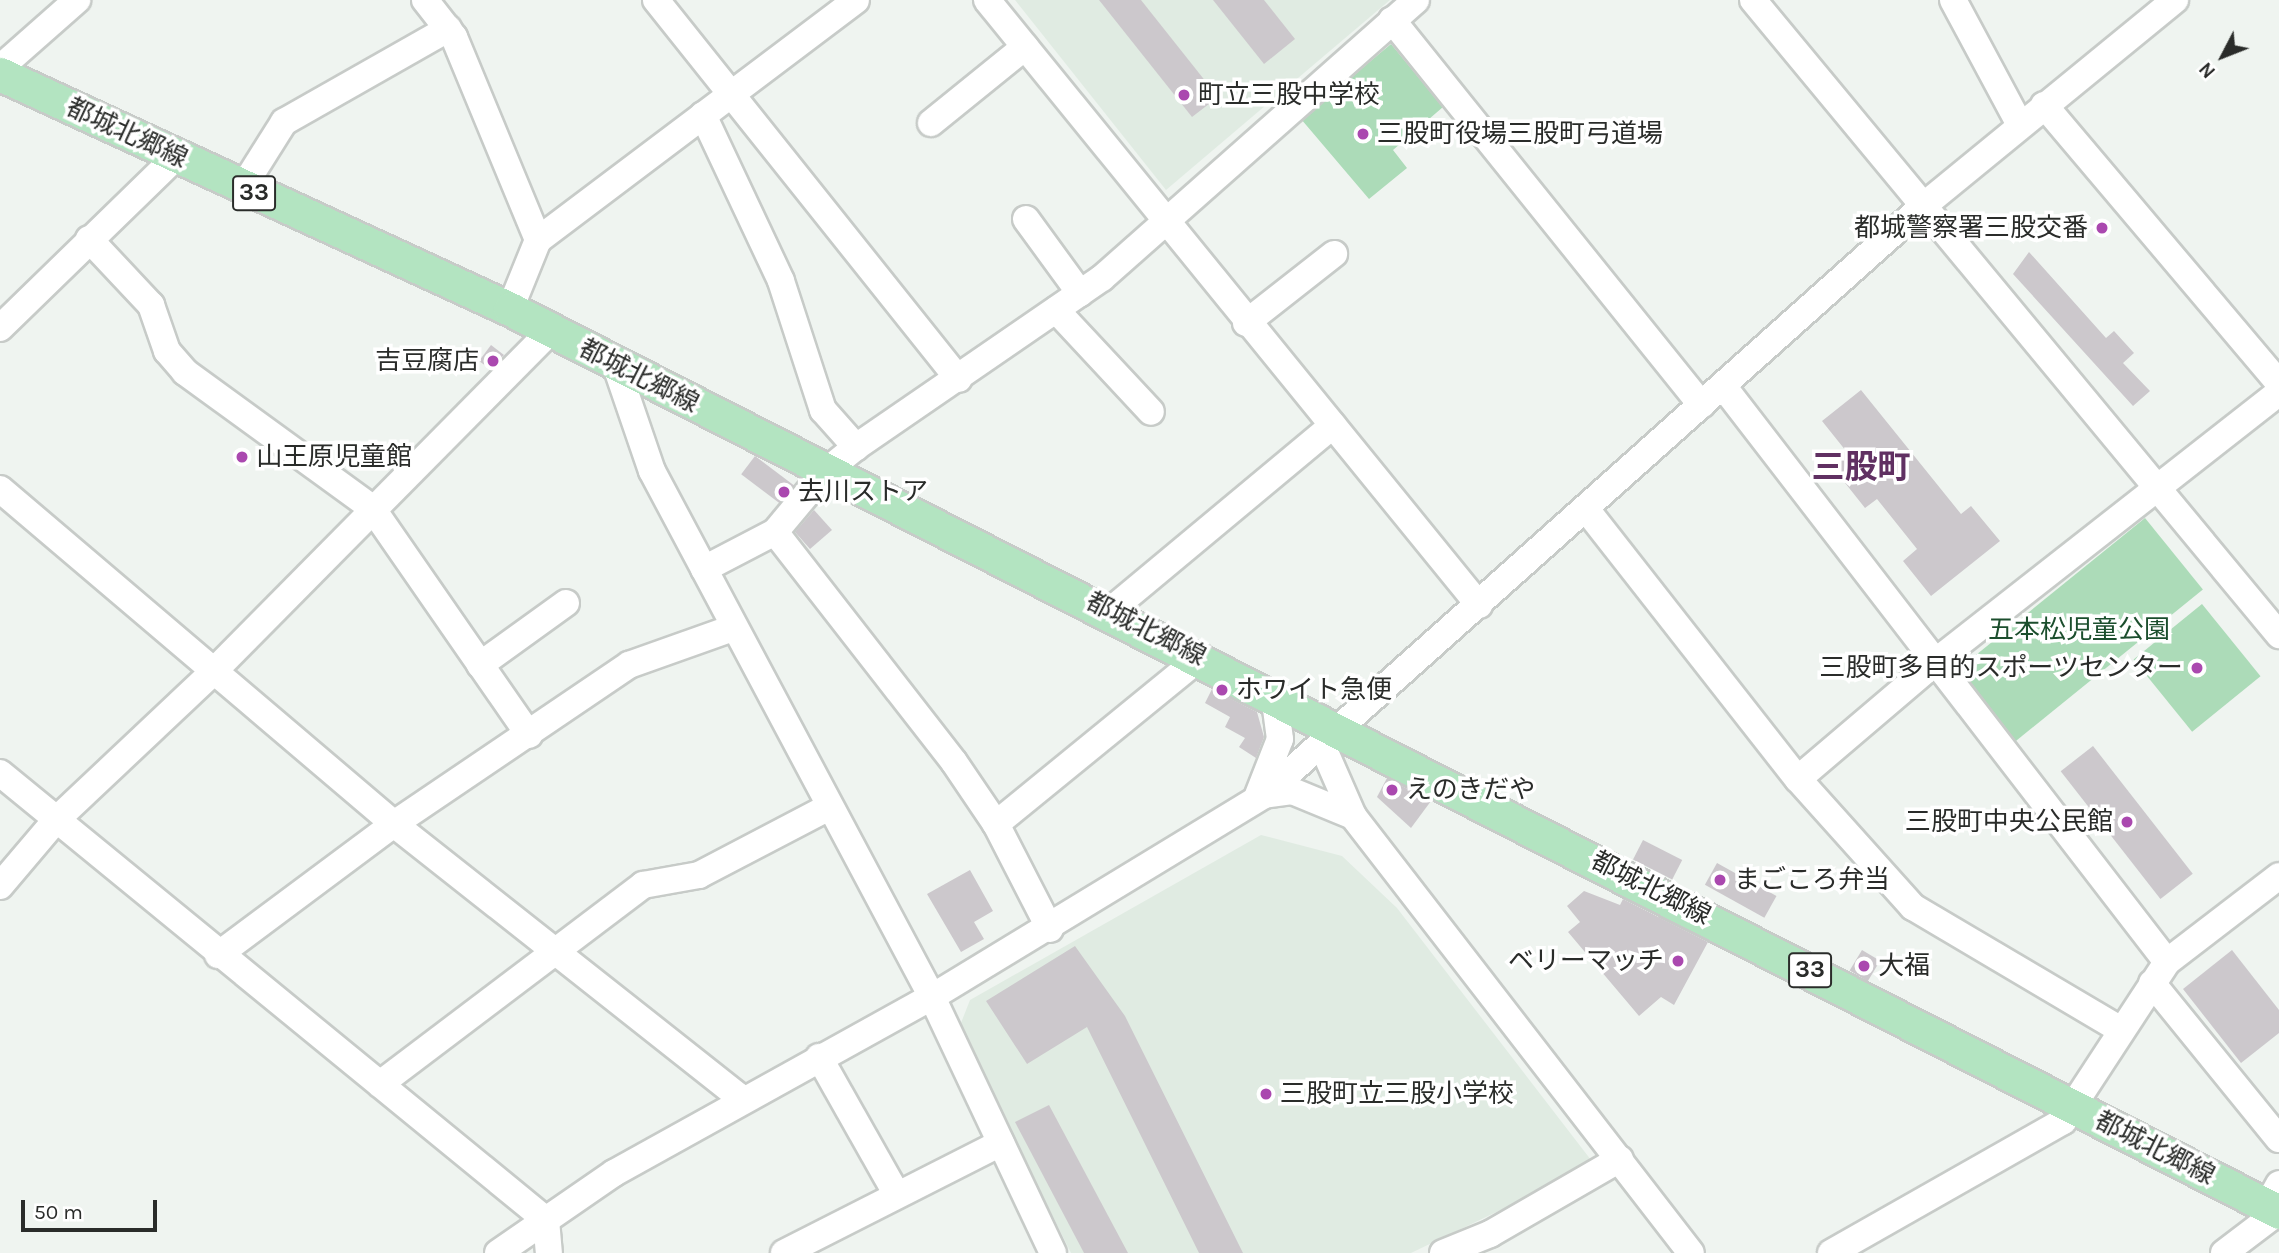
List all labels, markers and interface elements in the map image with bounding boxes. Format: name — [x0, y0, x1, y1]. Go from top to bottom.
north arrow — [2188, 21, 2258, 91]
text: N — [2195, 58, 2220, 82]
place label: 町立三股中学校 — [1198, 79, 1380, 111]
marker: 町立三股中学校 — [1176, 87, 1192, 103]
street label: 都城北郷線 — [61, 91, 193, 175]
place label: 三股町役場三股町弓道場 — [1377, 118, 1663, 150]
marker: 三股町役場三股町弓道場 — [1355, 126, 1371, 142]
road number: 33 — [231, 173, 277, 214]
place label: 都城警察署三股交番 — [1854, 212, 2088, 244]
marker: 都城警察署三股交番 — [2094, 220, 2110, 236]
street label: 都城北郷線 — [574, 333, 704, 419]
place label: 吉豆腐店 — [375, 345, 479, 377]
marker: 吉豆腐店 — [485, 353, 501, 369]
place label: 山王原児童館 — [256, 441, 412, 473]
district label: 三股町 — [1812, 448, 1910, 488]
marker: 山王原児童館 — [234, 449, 250, 465]
place label: 去川ストア — [798, 476, 928, 508]
marker: 去川ストア — [776, 484, 792, 500]
street label: 都城北郷線 — [1081, 586, 1211, 672]
park label: 五本松児童公園 — [1988, 614, 2170, 646]
place label: 三股町多目的スポーツセンター — [1819, 652, 2183, 684]
marker: 三股町多目的スポーツセンター — [2189, 660, 2205, 676]
place label: ホワイト急便 — [1236, 674, 1392, 706]
marker: ホワイト急便 — [1214, 682, 1230, 698]
place label: えのきだや — [1406, 774, 1536, 806]
marker: えのきだや — [1384, 782, 1400, 798]
place label: 三股町中央公民館 — [1905, 806, 2113, 838]
marker: 三股町中央公民館 — [2119, 814, 2135, 830]
street label: 都城北郷線 — [1586, 845, 1716, 931]
place label: まごころ弁当 — [1734, 864, 1890, 896]
marker: まごころ弁当 — [1712, 872, 1728, 888]
place label: ベリーマッチ — [1508, 945, 1664, 977]
road number: 33 — [1787, 950, 1833, 990]
place label: 大福 — [1878, 950, 1930, 982]
marker: ベリーマッチ — [1670, 953, 1686, 969]
marker: 大福 — [1856, 958, 1872, 974]
place label: 三股町立三股小学校 — [1280, 1078, 1514, 1110]
marker: 三股町立三股小学校 — [1258, 1086, 1274, 1102]
street label: 都城北郷線 — [2090, 1105, 2220, 1191]
scale bar — [24, 1186, 161, 1230]
text: 50 m — [34, 1200, 83, 1224]

